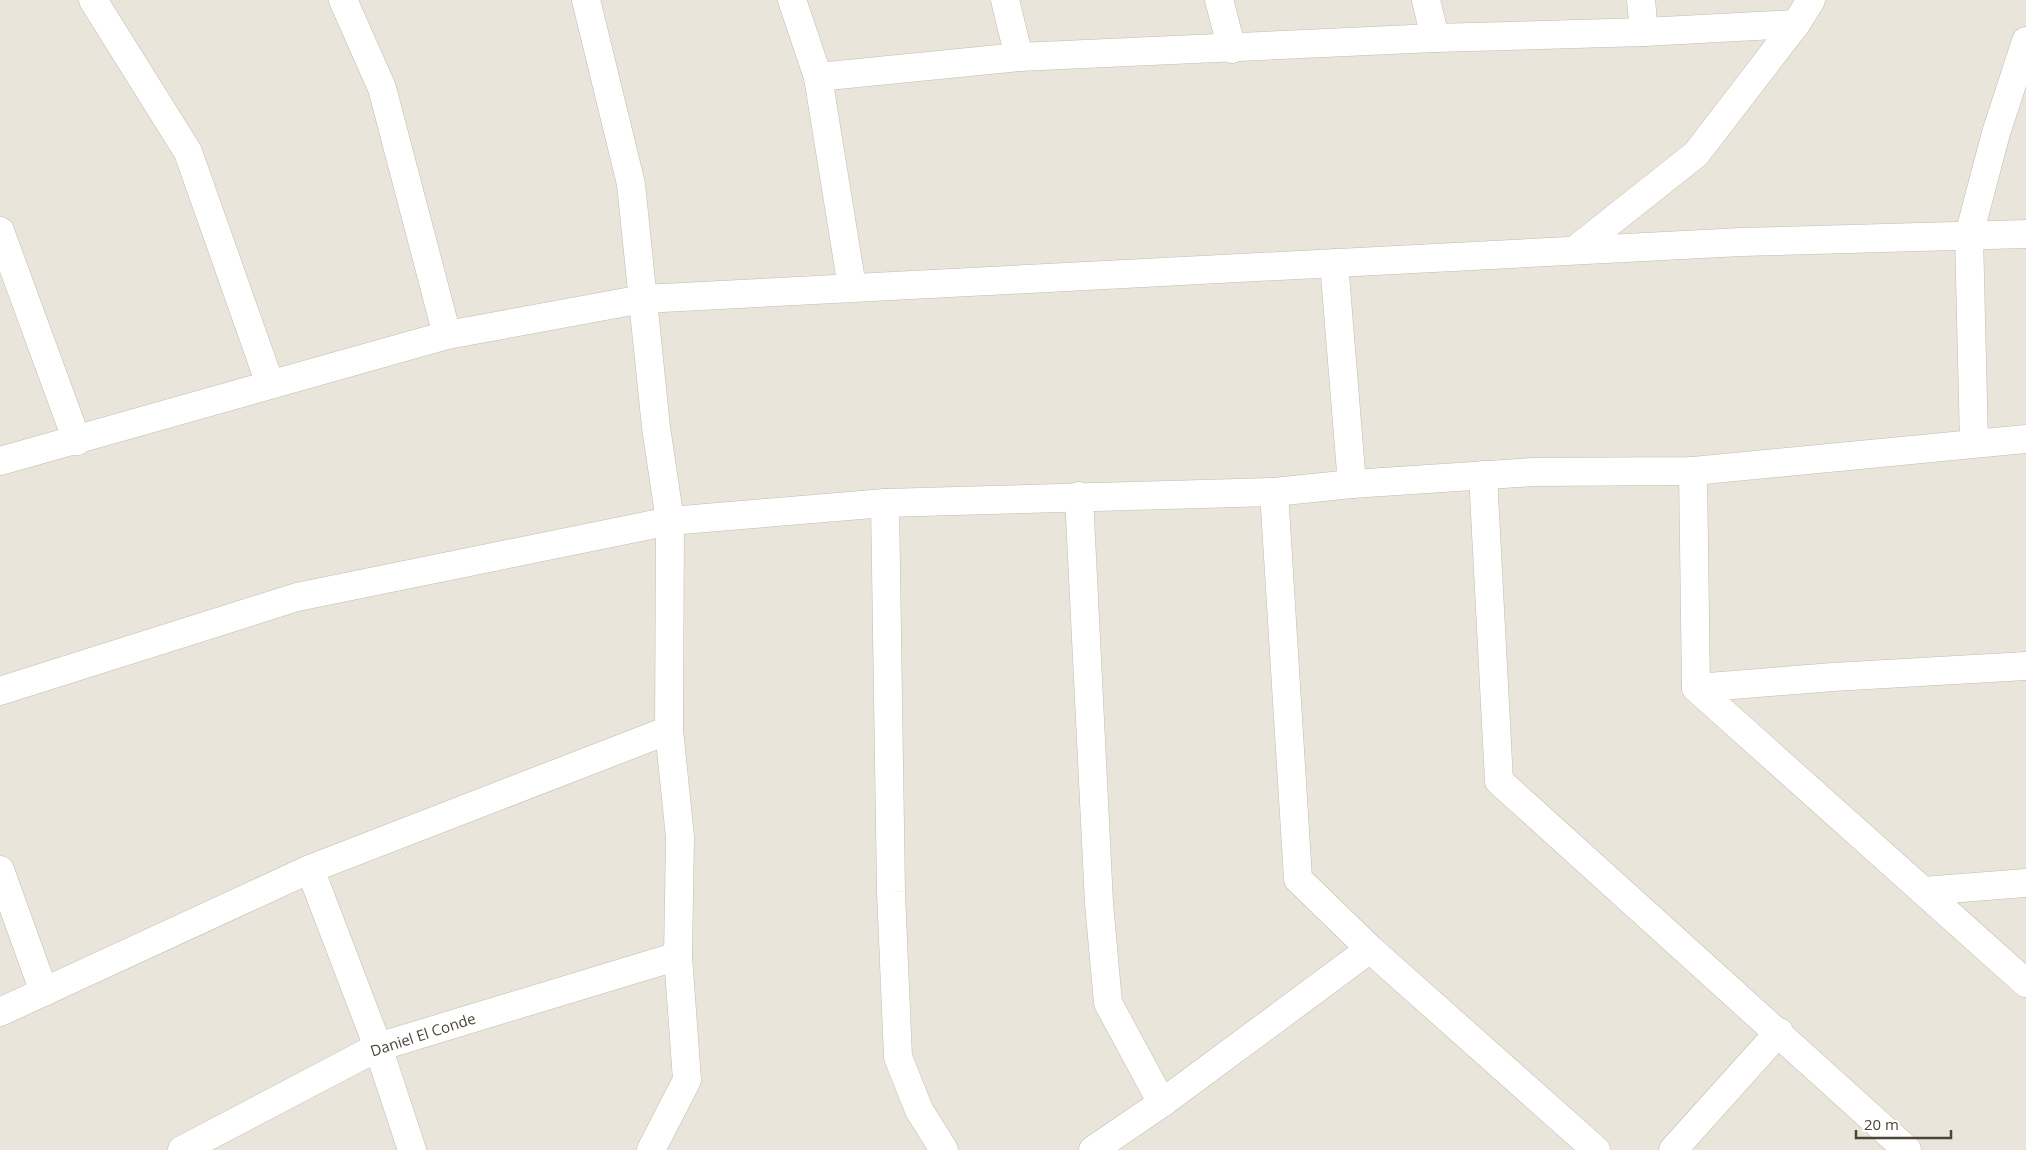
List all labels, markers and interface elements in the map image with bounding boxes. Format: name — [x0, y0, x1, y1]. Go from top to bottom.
street label: Daniel El Conde — [367, 1008, 478, 1060]
scale bar — [1856, 1108, 1951, 1140]
text: 20 m — [1864, 1114, 1899, 1134]

